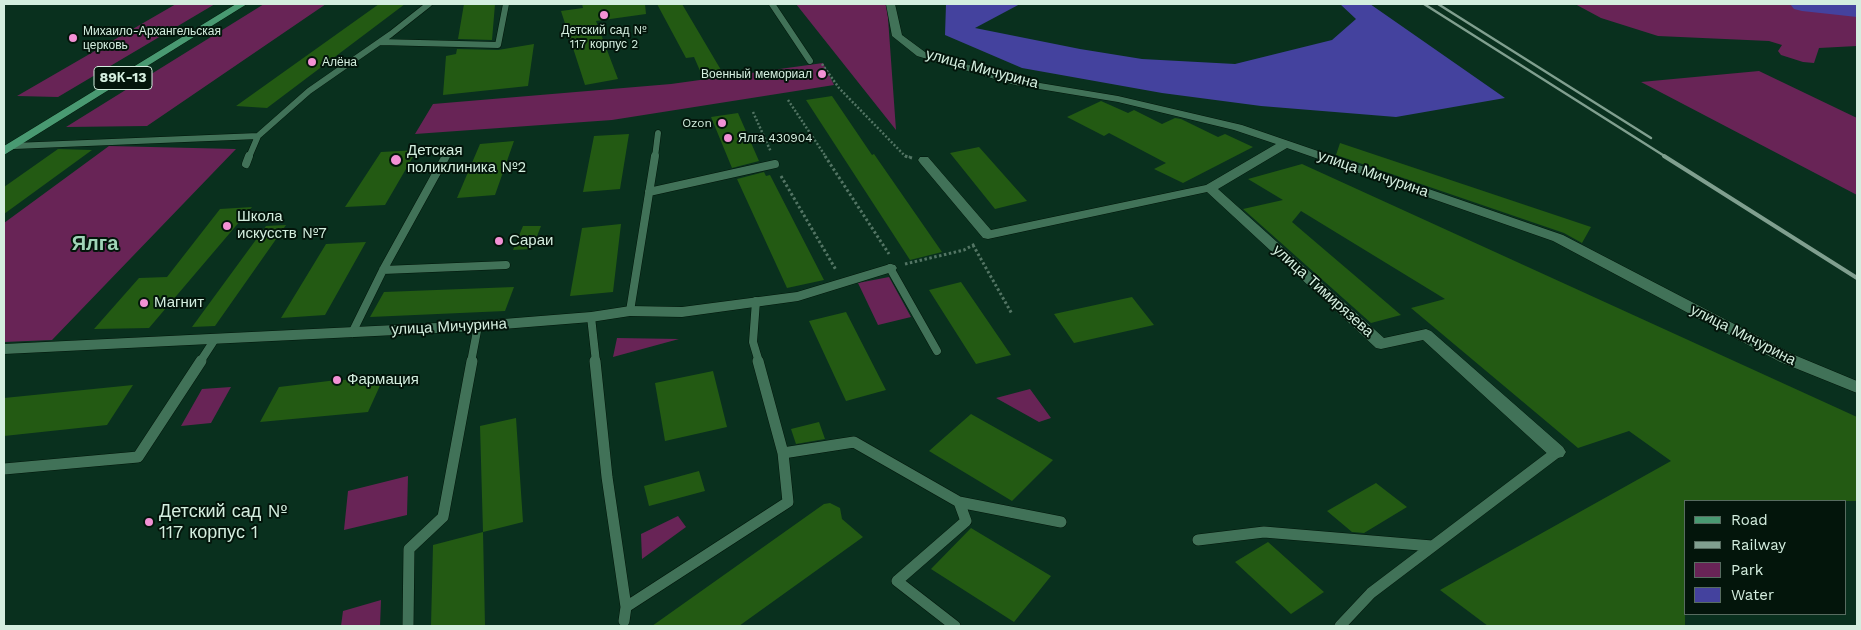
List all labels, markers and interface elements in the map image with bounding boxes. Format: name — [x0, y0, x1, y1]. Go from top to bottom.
marker: Детский сад № 117 корпус 2 — [598, 9, 610, 21]
place label: Детский сад № 117 корпус 2 — [561, 23, 647, 51]
place label: Михаило-Архангельская церковь — [83, 24, 221, 52]
marker: Михаило-Архангельская церковь — [67, 32, 79, 44]
street label: улица Мичурина — [924, 45, 1040, 93]
place label: Алёна — [322, 55, 357, 69]
marker: Алёна — [306, 56, 318, 68]
road number: 89К-13 — [94, 66, 152, 90]
place label: Военный мемориал — [701, 67, 812, 81]
marker: Военный мемориал — [816, 68, 828, 80]
place label: Ozon — [682, 116, 712, 130]
marker: Ozon — [716, 117, 728, 129]
place label: Ялга 430904 — [738, 131, 813, 145]
marker: Ялга 430904 — [722, 132, 734, 144]
place label: Детская поликлиника №2 — [407, 142, 526, 177]
street label: улица Мичурина — [1315, 147, 1431, 201]
marker: Детская поликлиника №2 — [389, 153, 403, 167]
place label: Школа искусств №7 — [237, 208, 327, 243]
marker: Школа искусств №7 — [221, 220, 233, 232]
district label: Ялга — [72, 232, 118, 256]
place label: Сараи — [509, 232, 553, 250]
marker: Сараи — [493, 235, 505, 247]
street label: улица Тимирязева — [1269, 241, 1377, 341]
place label: Магнит — [154, 294, 204, 312]
marker: Магнит — [138, 297, 150, 309]
street label: улица Мичурина — [1687, 301, 1799, 369]
street label: улица Мичурина — [391, 315, 507, 339]
place label: Фармация — [347, 371, 419, 389]
marker: Фармация — [331, 374, 343, 386]
legend — [1684, 500, 1846, 615]
place label: Детский сад № 117 корпус 1 — [159, 501, 287, 544]
text: Road — [1731, 511, 1768, 529]
marker: Детский сад № 117 корпус 1 — [143, 516, 155, 528]
text: Railway — [1731, 536, 1786, 554]
text: Park — [1731, 561, 1763, 579]
text: Water — [1731, 586, 1774, 604]

